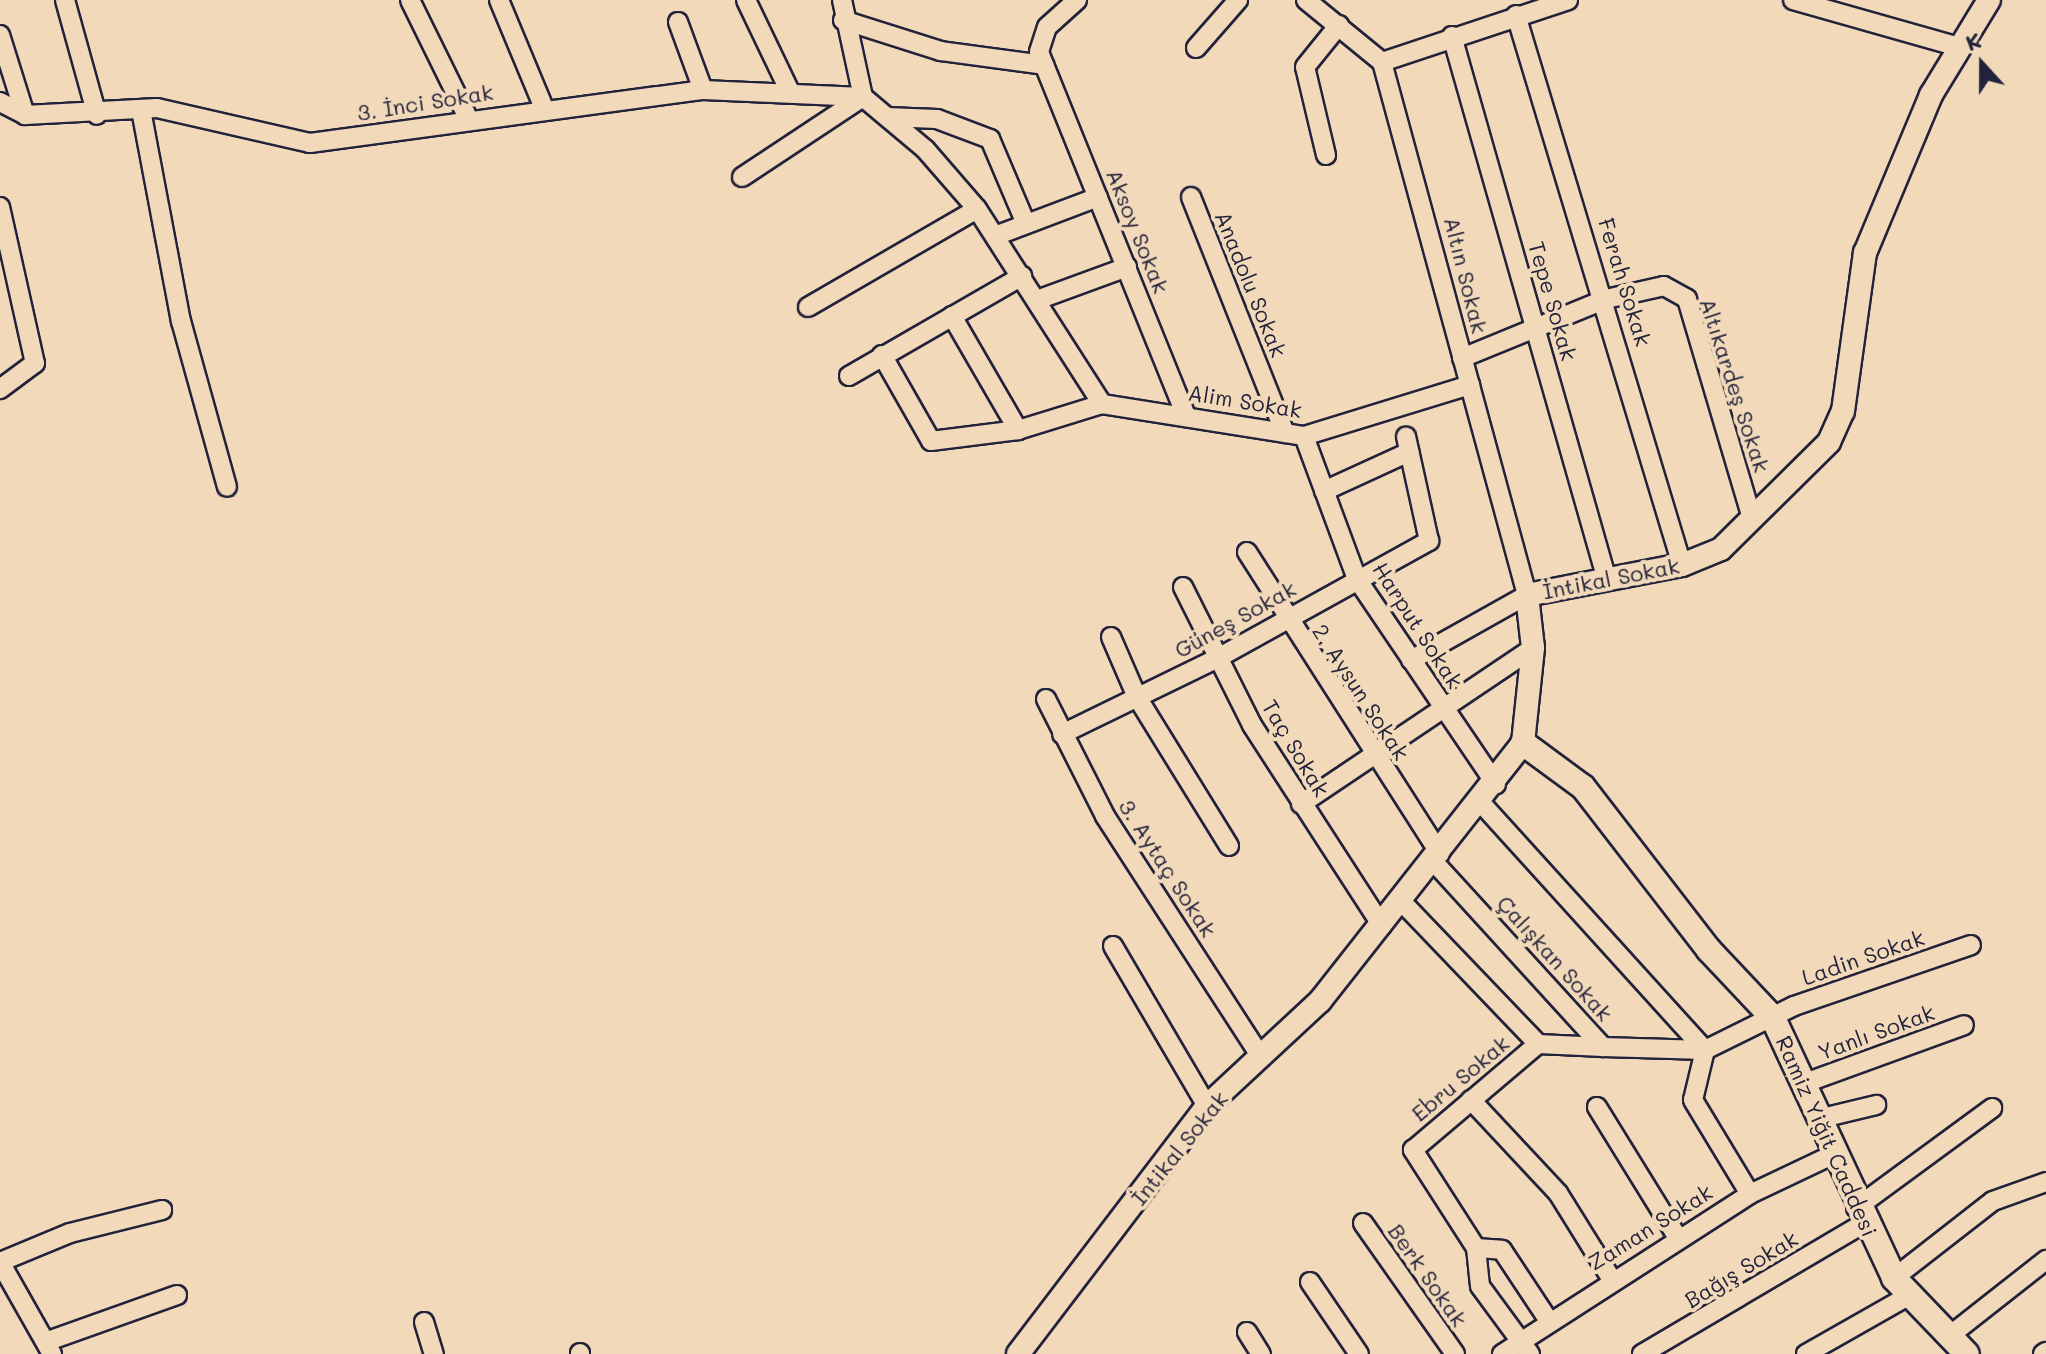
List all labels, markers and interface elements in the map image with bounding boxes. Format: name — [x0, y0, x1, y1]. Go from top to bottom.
north arrow — [1942, 24, 2022, 104]
text: K — [1961, 25, 1985, 57]
street label: 3. İnci Sokak — [355, 78, 495, 126]
street label: Aksoy Sokak — [1101, 165, 1175, 297]
street label: Anadolu Sokak — [1210, 207, 1292, 361]
street label: Altın Sokak — [1439, 214, 1493, 336]
street label: Ferah Sokak — [1593, 215, 1657, 349]
street label: Tepe Sokak — [1523, 238, 1583, 364]
street label: Altıkardeş Sokak — [1694, 295, 1776, 475]
street label: Alim Sokak — [1186, 379, 1304, 423]
street label: İntikal Sokak — [1540, 552, 1682, 604]
street label: Harput Sokak — [1367, 557, 1469, 693]
street label: Güneş Sokak — [1170, 575, 1300, 663]
street label: 2. Aysun Sokak — [1307, 619, 1415, 765]
street label: Taç Sokak — [1257, 695, 1335, 801]
street label: 3. Aytaç Sokak — [1114, 794, 1222, 942]
street label: Çalışkan Sokak — [1492, 890, 1618, 1026]
street label: Ladin Sokak — [1798, 924, 1928, 990]
street label: Yanlı Sokak — [1814, 999, 1938, 1065]
street label: Ebru Sokak — [1406, 1030, 1514, 1126]
street label: Ramiz Yiğit Caddesi — [1771, 1031, 1883, 1241]
street label: İntikal Sokak — [1125, 1086, 1233, 1210]
street label: Zaman Sokak — [1583, 1178, 1717, 1276]
street label: Berk Sokak — [1383, 1218, 1473, 1332]
street label: Bağış Sokak — [1680, 1225, 1802, 1313]

